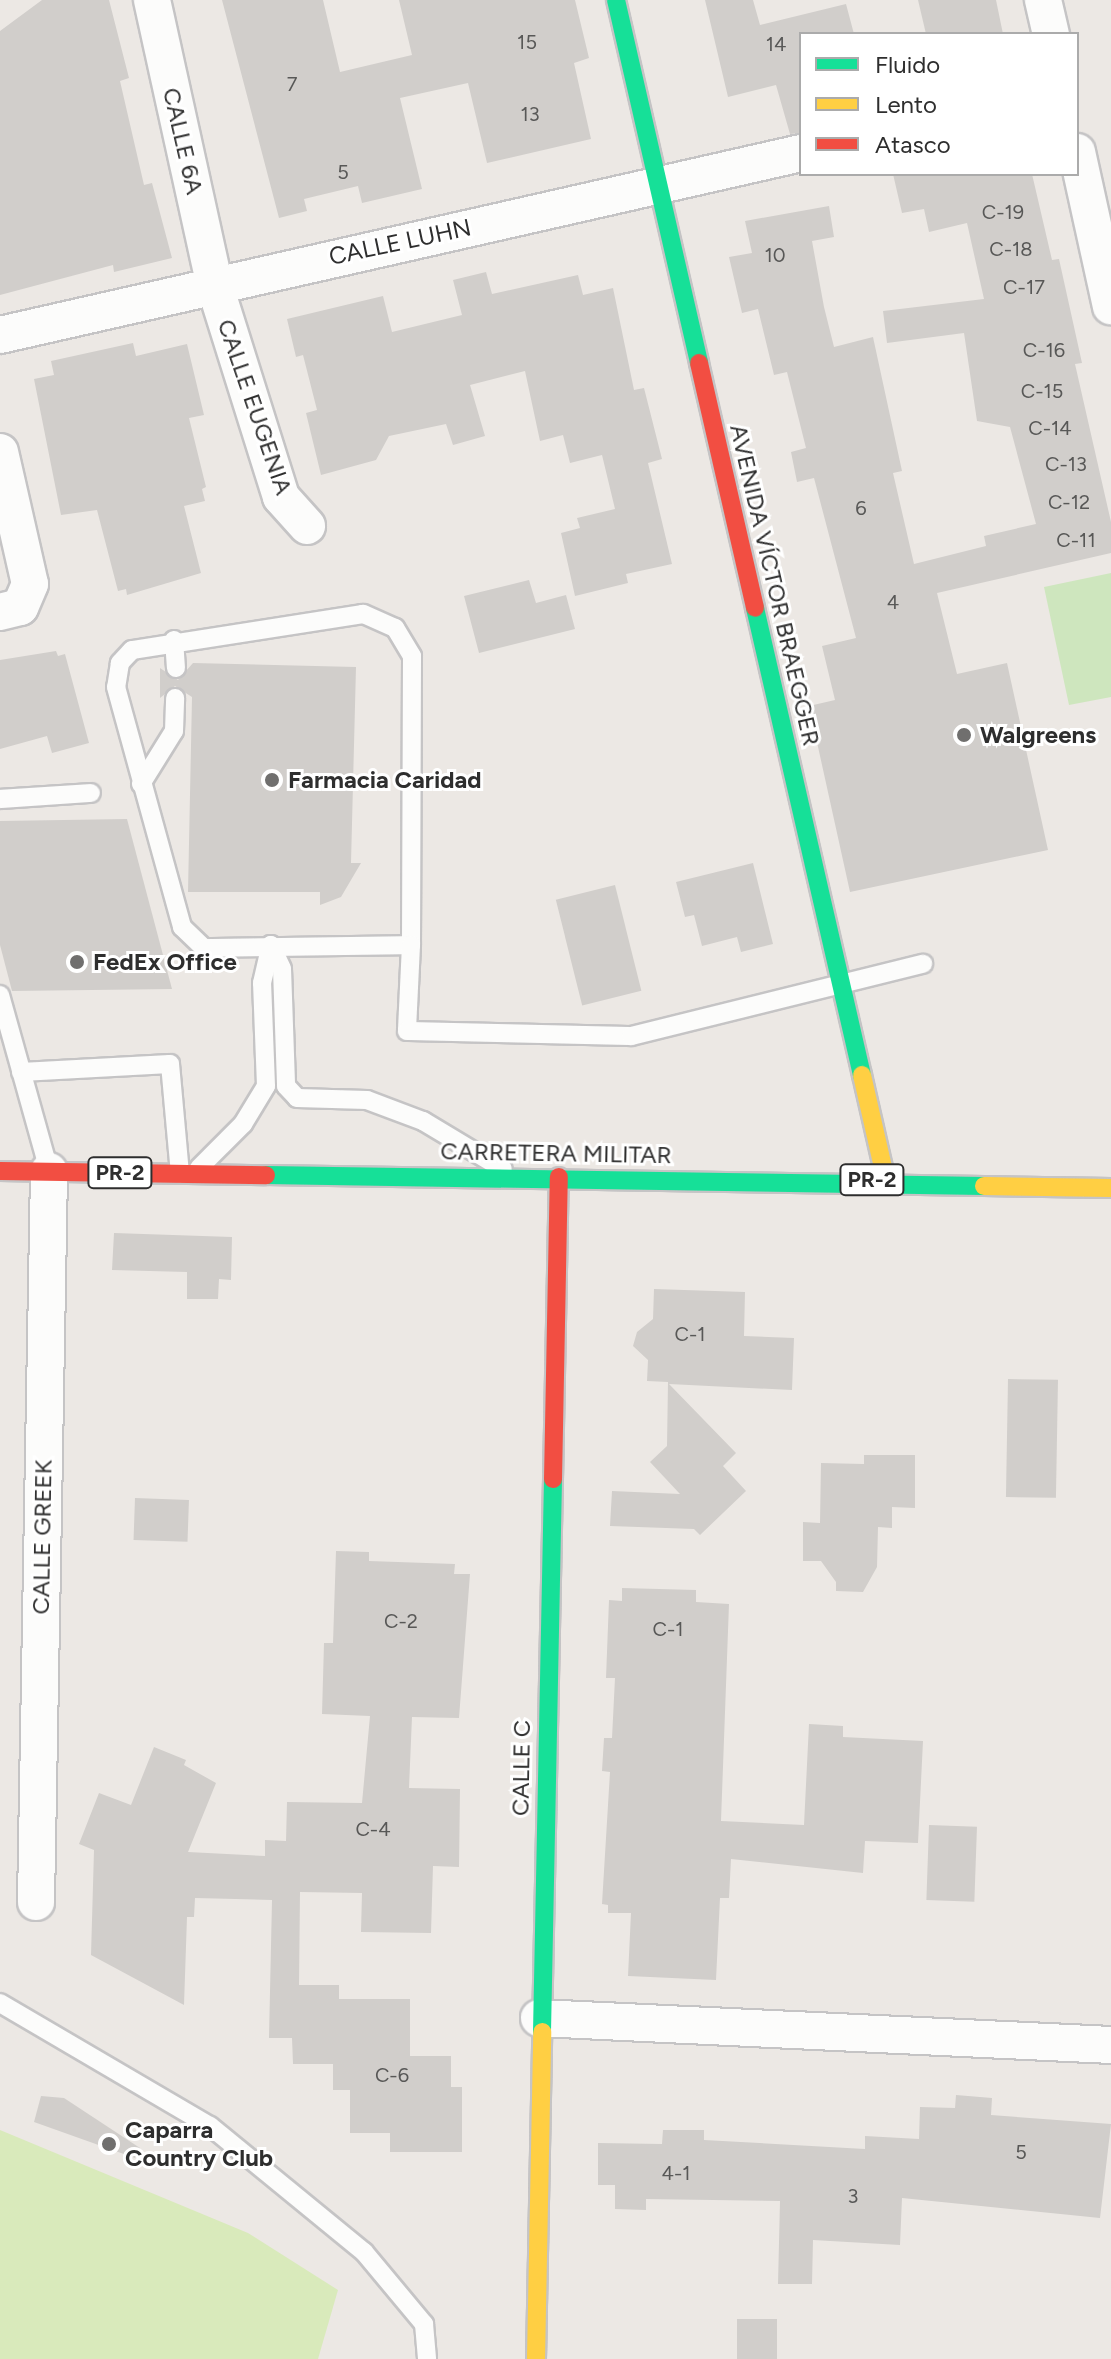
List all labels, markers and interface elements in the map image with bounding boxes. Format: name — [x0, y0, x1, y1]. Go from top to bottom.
house number: 15 — [517, 30, 537, 54]
house number: 14 — [766, 32, 786, 56]
legend — [799, 32, 1079, 176]
text: Fluido — [875, 50, 940, 79]
house number: 7 — [287, 72, 297, 96]
street label: CALLE 6A — [157, 85, 209, 197]
text: Lento — [875, 90, 937, 119]
house number: 13 — [520, 102, 540, 126]
text: Atasco — [875, 130, 951, 159]
house number: 5 — [337, 160, 349, 184]
house number: C-19 — [982, 200, 1024, 224]
street label: CALLE LUHN — [326, 213, 474, 271]
house number: C-18 — [989, 237, 1033, 261]
house number: 10 — [764, 243, 786, 267]
house number: C-17 — [1003, 275, 1045, 299]
street label: CALLE EUGENIA — [211, 316, 299, 498]
house number: C-16 — [1023, 338, 1065, 362]
house number: C-15 — [1021, 379, 1063, 403]
house number: C-14 — [1028, 416, 1072, 440]
street label: AVENIDA VÍCTOR BRAEGGER — [724, 421, 826, 749]
house number: C-13 — [1045, 452, 1087, 476]
house number: C-12 — [1048, 490, 1090, 514]
house number: 6 — [855, 496, 867, 520]
house number: C-11 — [1056, 528, 1096, 552]
house number: 4 — [887, 590, 899, 614]
place label: Walgreens — [980, 721, 1096, 749]
marker: Walgreens — [955, 726, 973, 744]
place label: Farmacia Caridad — [288, 766, 482, 794]
marker: Farmacia Caridad — [263, 771, 281, 789]
place label: FedEx Office — [93, 948, 237, 976]
marker: FedEx Office — [68, 953, 86, 971]
street label: CARRETERA MILITAR — [440, 1137, 672, 1169]
road number: PR-2 — [86, 1155, 154, 1191]
road number: PR-2 — [838, 1162, 906, 1198]
house number: C-1 — [674, 1322, 706, 1346]
street label: CALLE GREEK — [26, 1459, 58, 1615]
house number: C-2 — [384, 1609, 418, 1633]
house number: C-1 — [652, 1617, 684, 1641]
street label: CALLE C — [506, 1720, 536, 1816]
house number: C-4 — [355, 1817, 391, 1841]
house number: C-6 — [375, 2063, 409, 2087]
place label: Caparra Country Club — [125, 2116, 273, 2172]
marker: Caparra Country Club — [100, 2135, 118, 2153]
house number: 5 — [1015, 2140, 1027, 2164]
house number: 4-1 — [661, 2161, 691, 2185]
house number: 3 — [848, 2184, 858, 2208]

